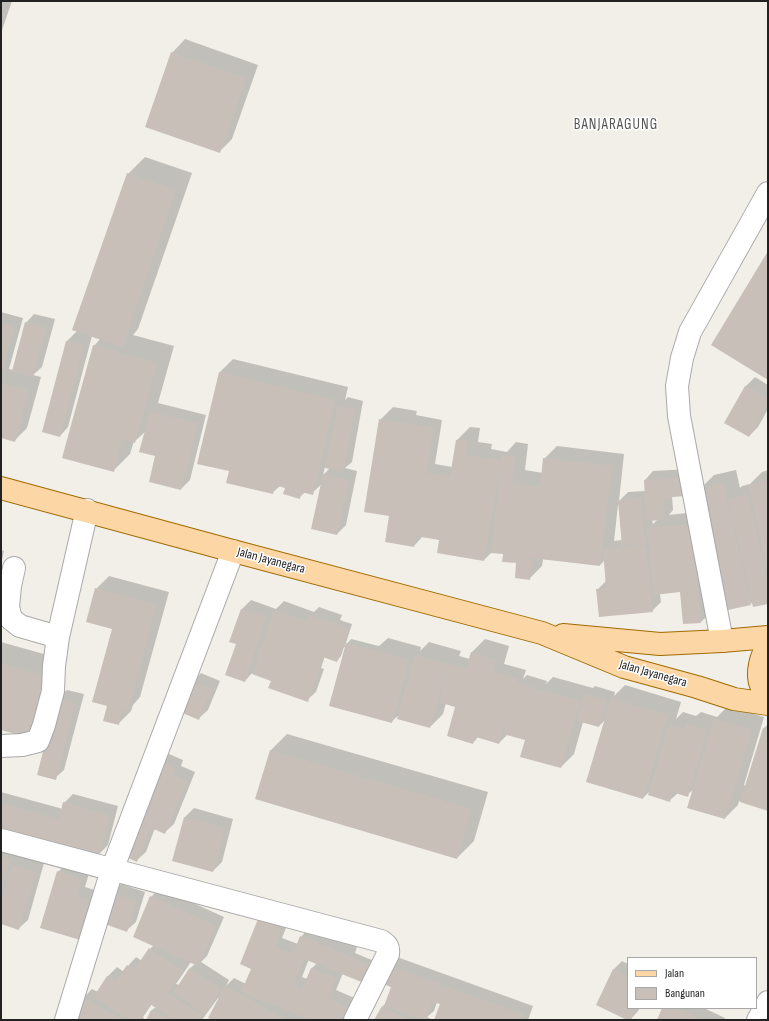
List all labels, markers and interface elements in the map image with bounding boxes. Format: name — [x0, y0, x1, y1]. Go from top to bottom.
district label: BANJARAGUNG — [574, 116, 658, 134]
street label: Jalan Jayanegara — [235, 544, 307, 578]
street label: Jalan Jayanegara — [617, 657, 689, 691]
legend — [627, 957, 757, 1009]
text: Jalan — [665, 966, 684, 981]
text: Bangunan — [665, 986, 705, 1001]

